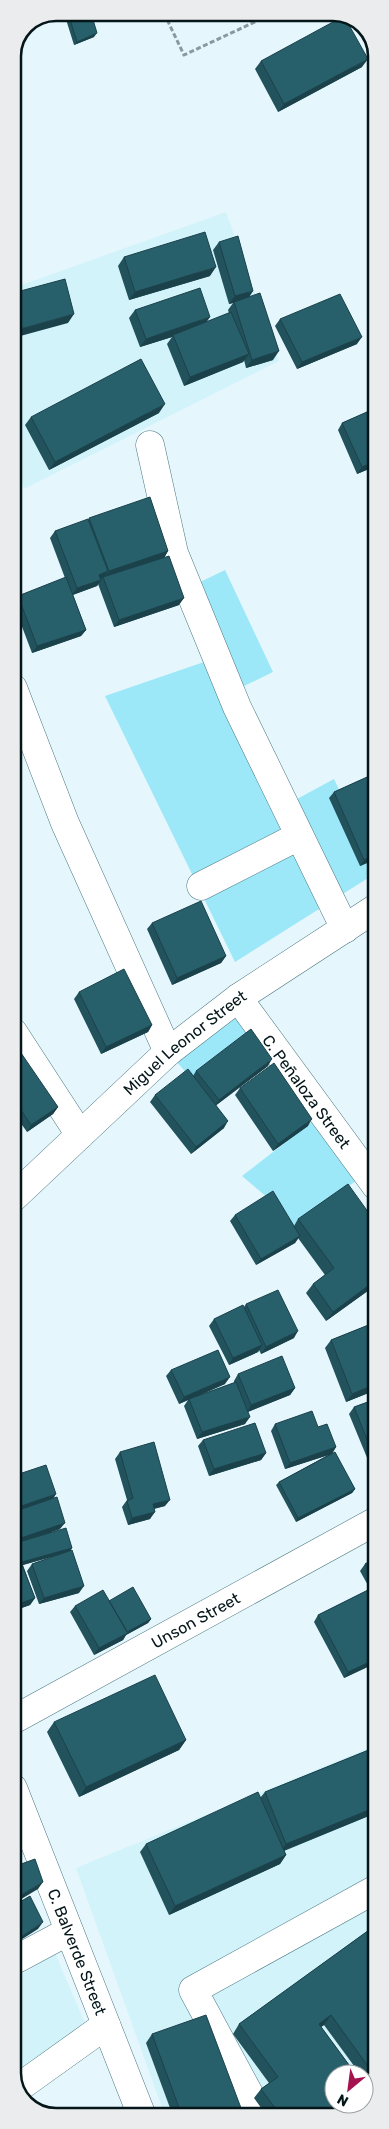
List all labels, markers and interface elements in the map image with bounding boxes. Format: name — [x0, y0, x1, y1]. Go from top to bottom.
street label: Miguel Leonor Street — [120, 986, 250, 1099]
street label: C. Peñaloza Street — [258, 1031, 354, 1152]
street label: Unson Street — [148, 1589, 243, 1652]
street label: C. Balverde Street — [44, 1886, 110, 2018]
north arrow — [324, 2064, 374, 2114]
text: N — [334, 2090, 351, 2110]

